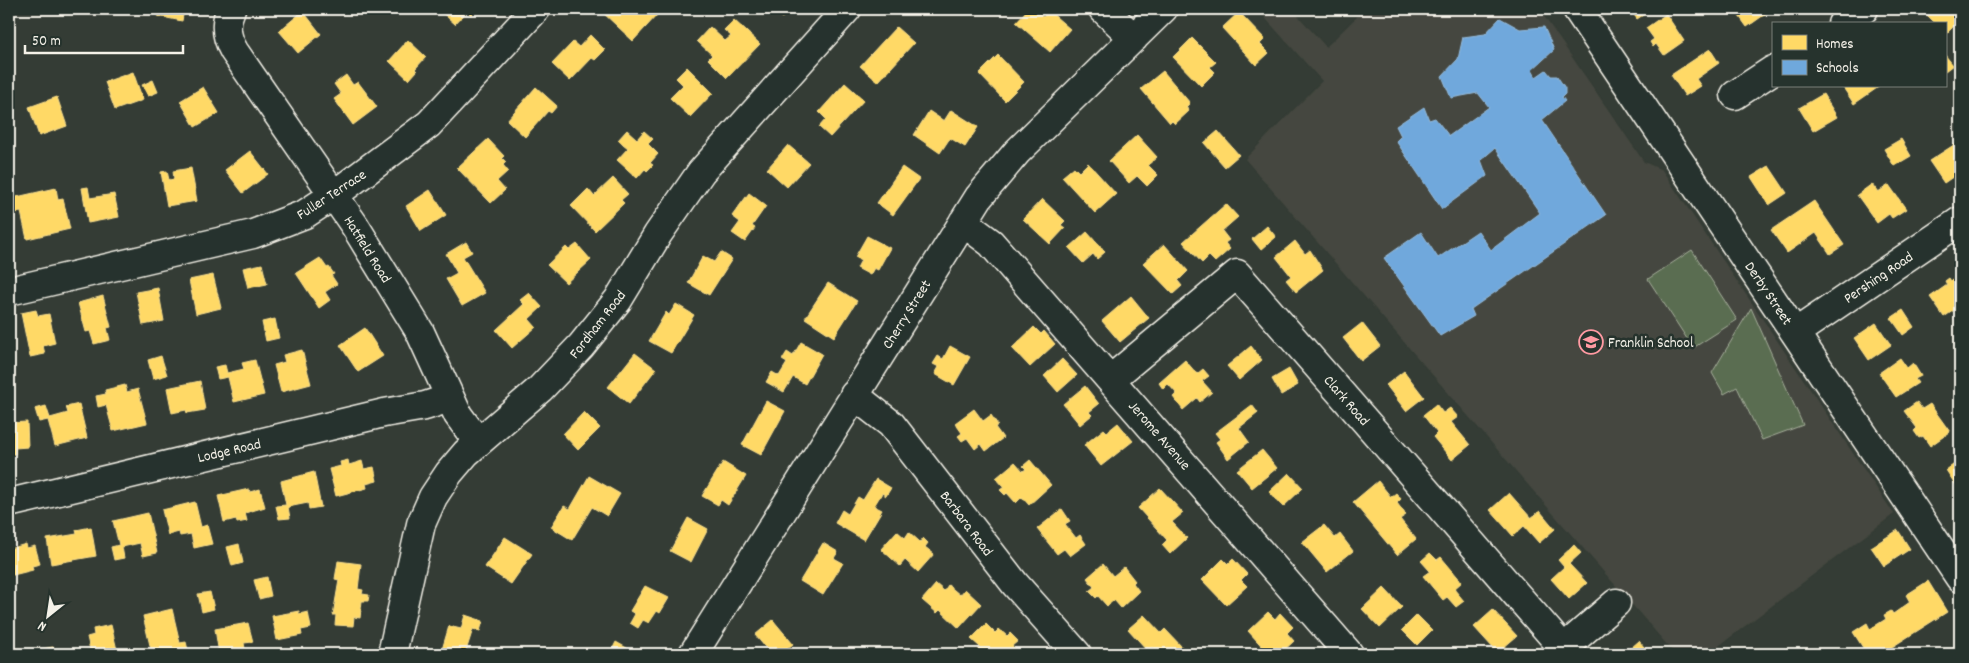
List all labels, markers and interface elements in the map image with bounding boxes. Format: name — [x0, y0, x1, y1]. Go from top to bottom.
scale bar — [25, 22, 182, 54]
legend — [1772, 22, 1946, 88]
text: 50 m — [32, 31, 61, 53]
text: Homes — [1816, 34, 1854, 56]
text: Schools — [1816, 58, 1859, 80]
street label: Fuller Terrace — [293, 165, 372, 226]
street label: Hatfield Road — [337, 212, 396, 288]
street label: Pershing Road — [1840, 247, 1918, 310]
street label: Derby Street — [1738, 258, 1797, 331]
street label: Cherry Street — [878, 276, 938, 354]
street label: Fordham Road — [565, 286, 632, 364]
school or university icon: Franklin School — [1578, 329, 1604, 355]
place label: Franklin School — [1608, 333, 1694, 355]
street label: Clark Road — [1317, 371, 1374, 432]
street label: Jerome Avenue — [1122, 397, 1195, 476]
street label: Lodge Road — [196, 434, 263, 470]
street label: Barbara Road — [933, 487, 997, 562]
north arrow — [22, 590, 72, 640]
text: N — [34, 615, 50, 636]

